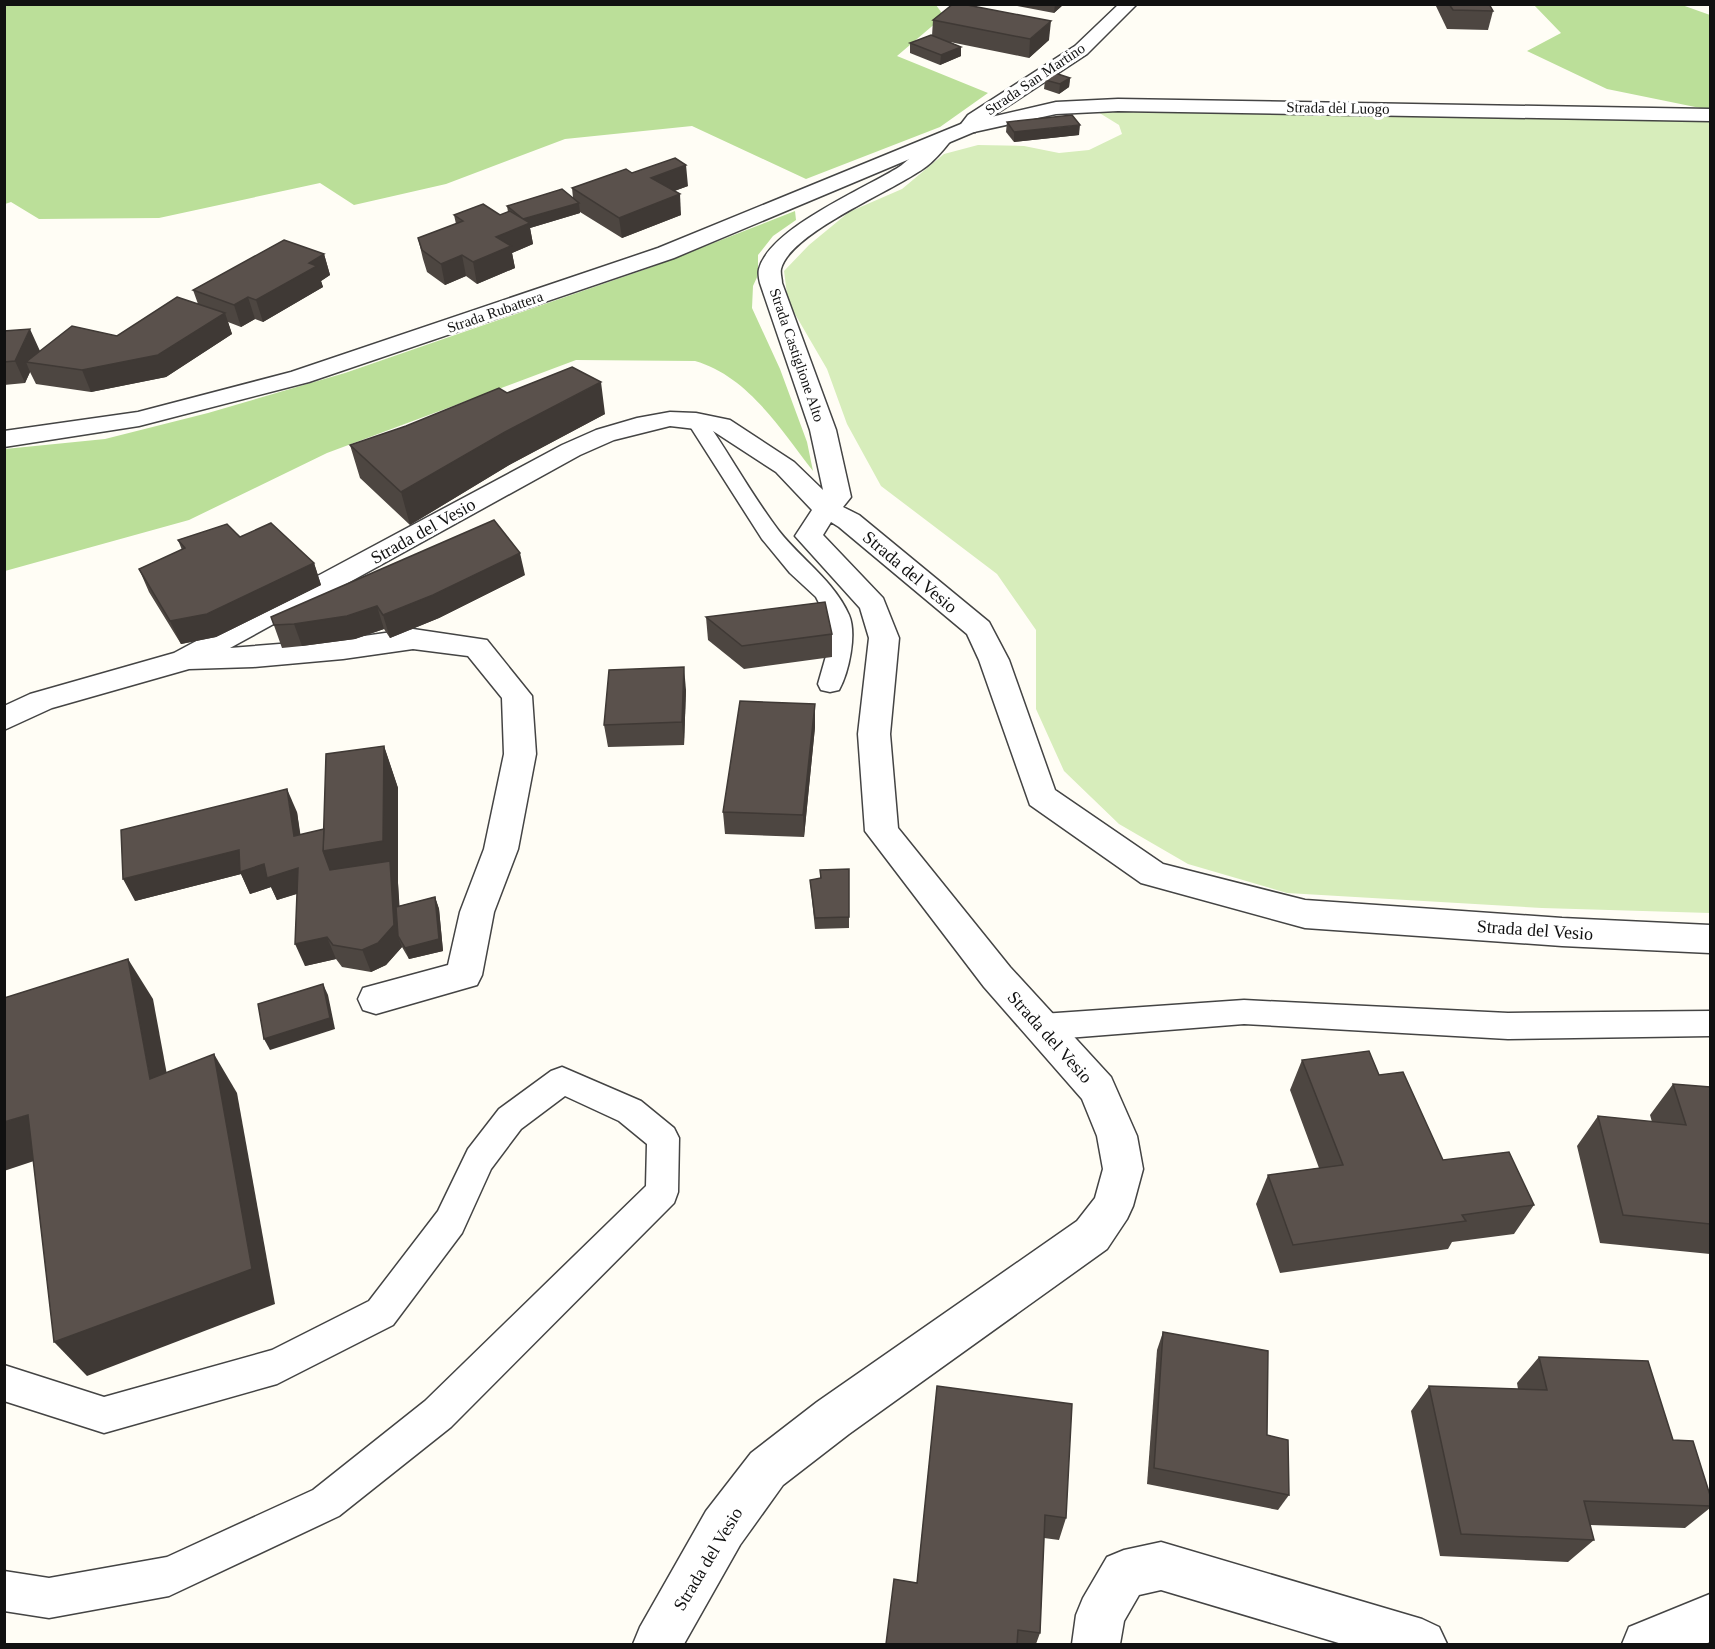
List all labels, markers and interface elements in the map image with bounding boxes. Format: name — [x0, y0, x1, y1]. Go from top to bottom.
street label: Strada San Martino — [982, 40, 1088, 118]
street label: Strada del Luogo — [1286, 99, 1390, 117]
street label: Strada Castiglione Alto — [767, 286, 827, 424]
street label: Strada Rubattera — [445, 288, 545, 336]
street label: Strada del Vesio — [367, 494, 479, 568]
street label: Strada del Vesio — [859, 527, 961, 617]
street label: Strada del Vesio — [1476, 916, 1594, 944]
street label: Strada del Vesio — [1004, 987, 1096, 1087]
street label: Strada del Vesio — [669, 1504, 747, 1614]

